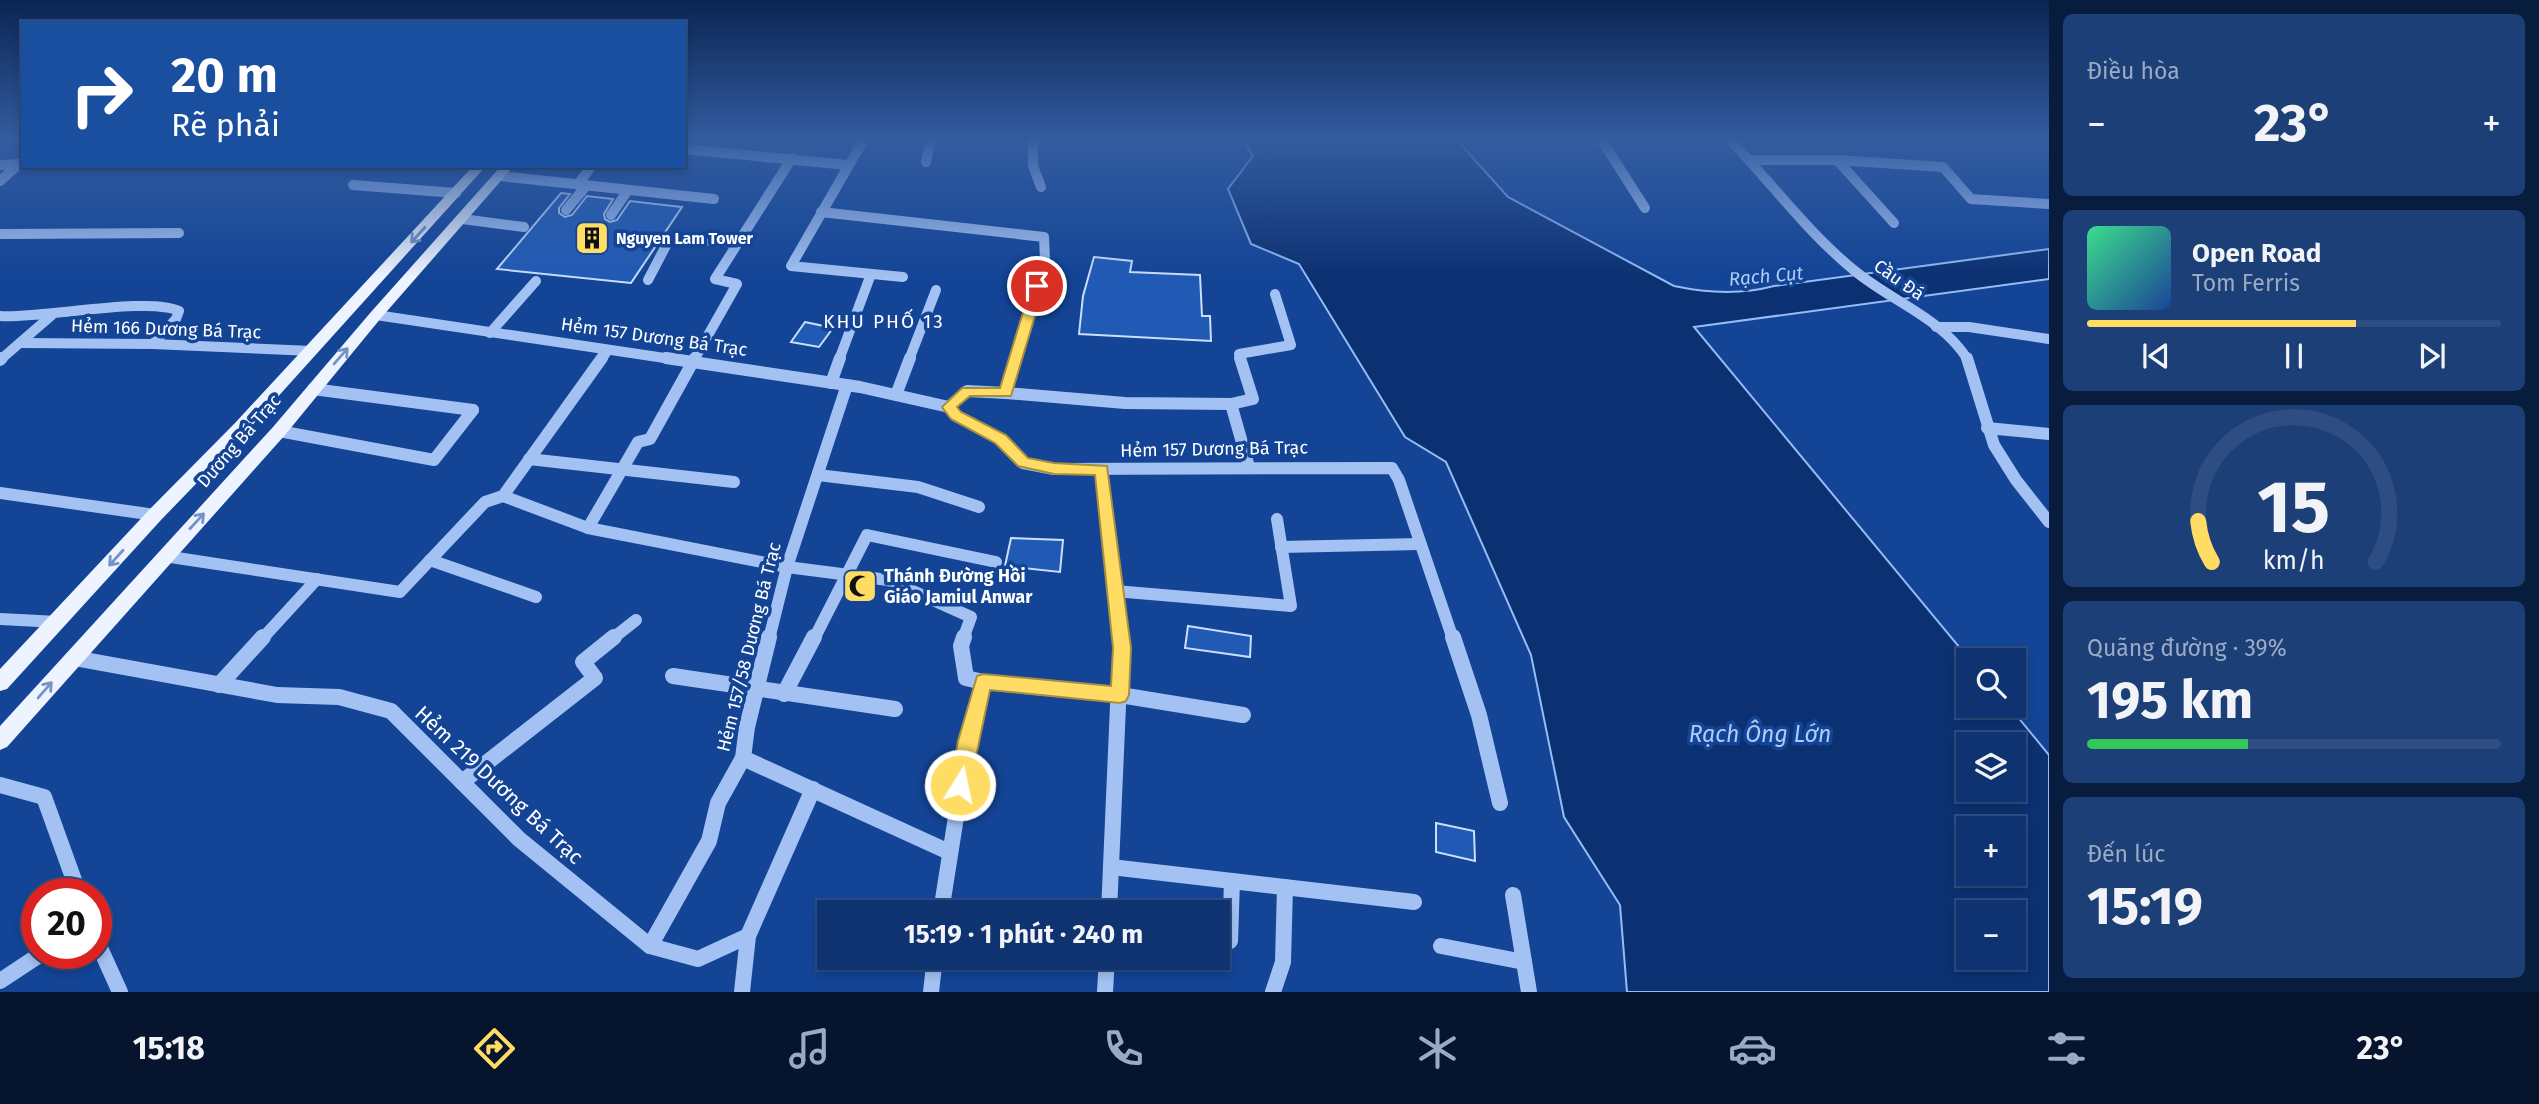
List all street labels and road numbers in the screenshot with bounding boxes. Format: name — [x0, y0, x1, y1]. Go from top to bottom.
street label: Cầu Đá — [1870, 255, 1928, 305]
street label: Hẻm 157 Dương Bá Trạc — [559, 313, 749, 361]
street label: Hẻm 166 Dương Bá Trạc — [70, 315, 262, 343]
street label: Dương Bá Trạc — [193, 390, 286, 492]
street label: Hẻm 157 Dương Bá Trạc — [1120, 436, 1308, 462]
street label: Hẻm 157/58 Dương Bá Trạc — [712, 540, 786, 754]
street label: Hẻm 219 Dương Bá Trạc — [409, 700, 589, 870]

